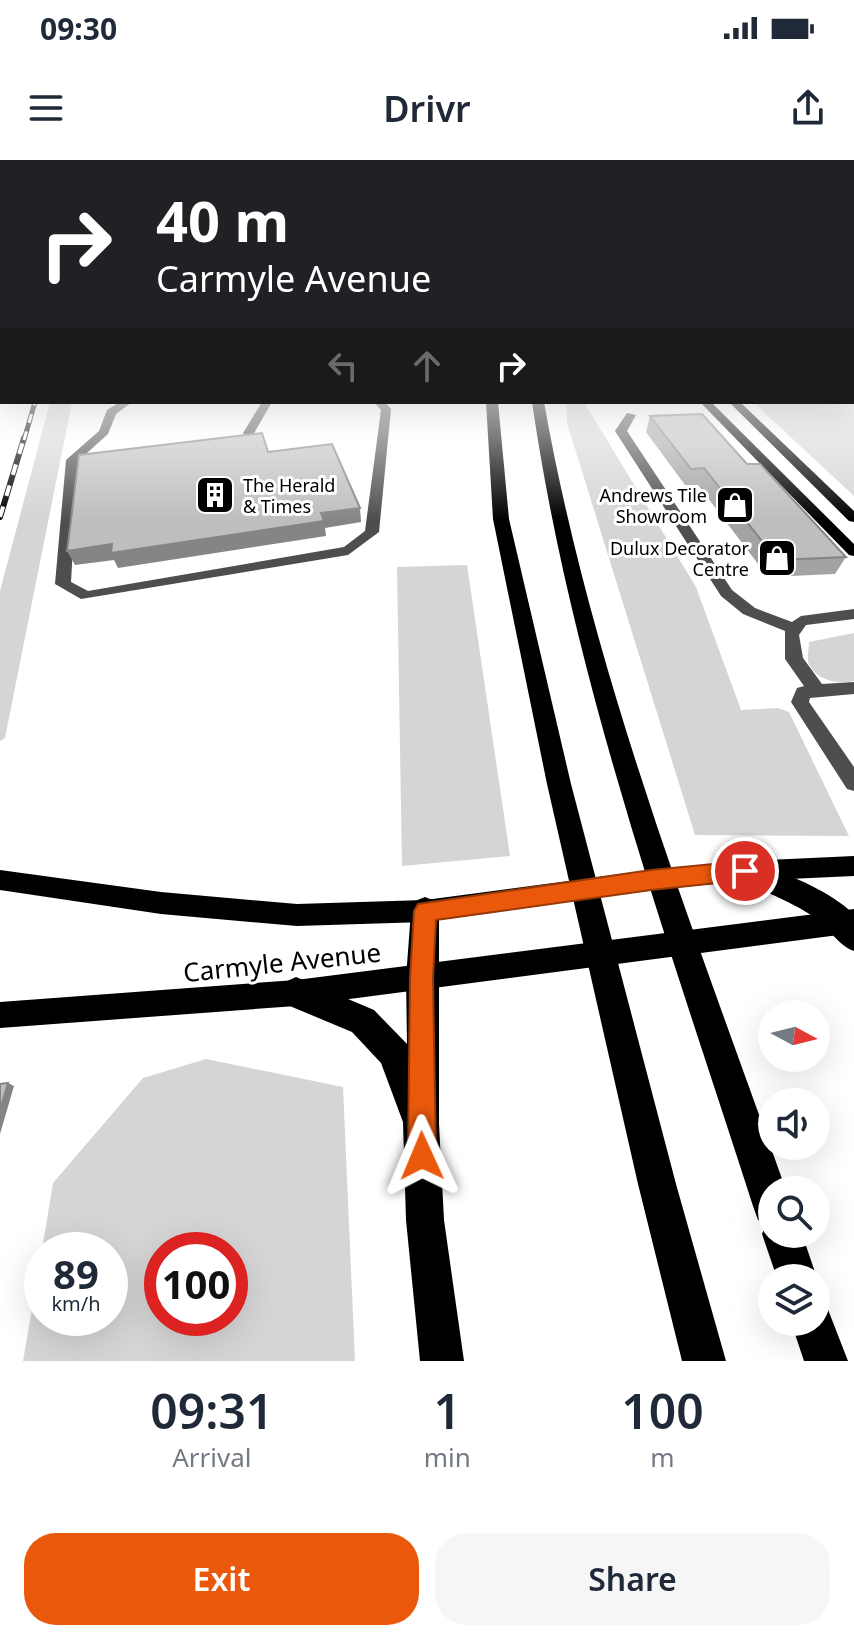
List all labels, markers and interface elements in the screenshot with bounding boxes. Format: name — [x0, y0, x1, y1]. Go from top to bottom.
text: 09:30 — [40, 8, 117, 49]
text: Drivr — [383, 84, 471, 133]
icon: menu — [24, 86, 68, 130]
icon: share — [786, 86, 830, 130]
text: 40 m — [156, 182, 289, 258]
icon: right — [24, 192, 128, 296]
text: Carmyle Avenue — [156, 254, 431, 303]
icon: left — [321, 344, 365, 388]
icon: ahead — [405, 344, 449, 388]
icon: right — [489, 344, 533, 388]
place label: The Herald & Times — [243, 473, 335, 518]
building icon: The Herald & Times — [194, 474, 236, 516]
place label: Andrews Tile Showroom — [600, 483, 707, 528]
shop icon: Andrews Tile Showroom — [714, 484, 756, 526]
place label: Dulux Decorator Centre — [610, 536, 750, 581]
shop icon: Dulux Decorator Centre — [756, 537, 798, 579]
pin — [711, 837, 779, 905]
icon: arrive — [723, 849, 767, 893]
street label: Carmyle Avenue — [181, 934, 383, 990]
north arrow — [758, 1000, 830, 1072]
map controls — [758, 1000, 830, 1336]
button: sound — [758, 1088, 830, 1160]
position arrow — [380, 1114, 464, 1198]
button: search — [758, 1176, 830, 1248]
speed limit sign: 100 — [144, 1232, 248, 1336]
text: 89 — [53, 1246, 99, 1301]
button: layers — [758, 1264, 830, 1336]
text: km/h — [51, 1290, 101, 1317]
text: 09:31 — [150, 1378, 273, 1443]
text: 1 — [434, 1378, 461, 1443]
text: 100 — [621, 1378, 704, 1443]
text: Arrival — [172, 1439, 252, 1475]
text: min — [424, 1439, 471, 1475]
text: m — [650, 1439, 675, 1475]
button: Exit — [24, 1533, 419, 1625]
button: Share — [435, 1533, 830, 1625]

